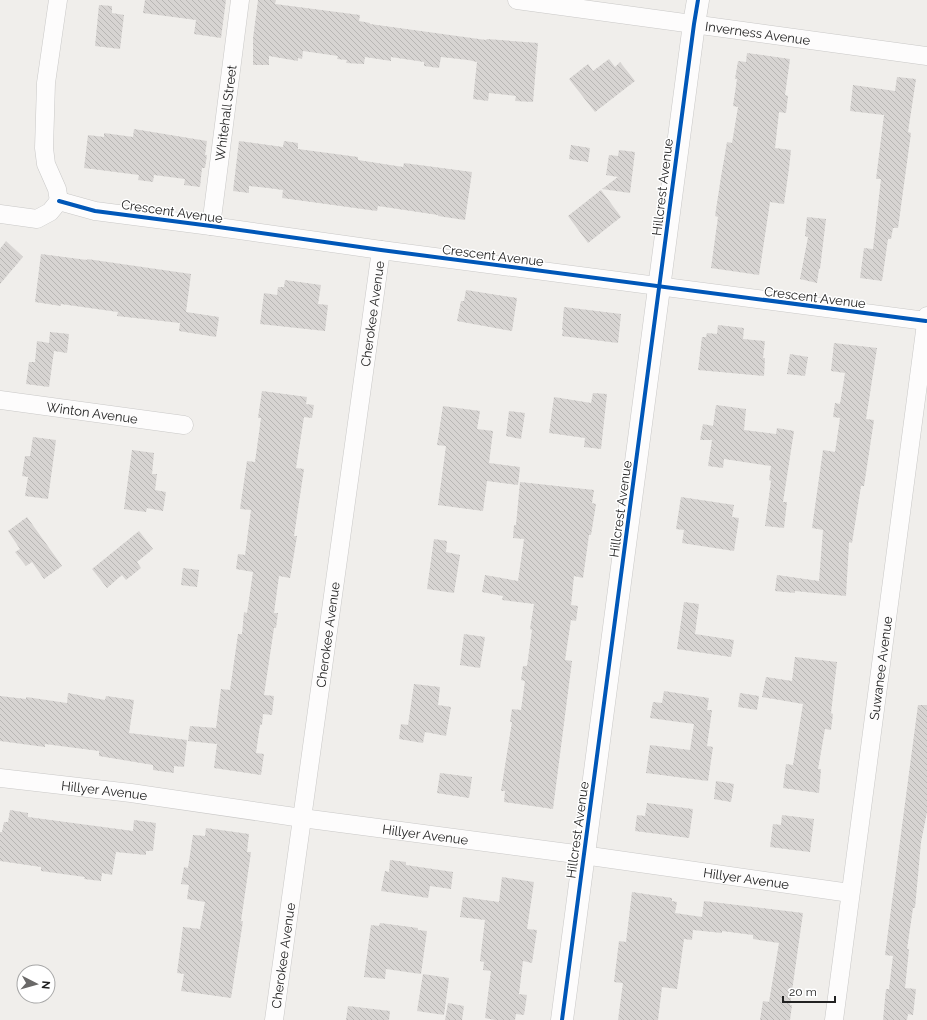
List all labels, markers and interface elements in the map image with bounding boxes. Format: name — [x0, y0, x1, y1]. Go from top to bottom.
street label: Inverness Avenue — [704, 19, 812, 48]
street label: Whitehall Street — [212, 63, 240, 162]
street label: Hillcrest Avenue — [649, 137, 676, 237]
street label: Crescent Avenue — [120, 197, 224, 226]
street label: Crescent Avenue — [441, 242, 545, 269]
street label: Cherokee Avenue — [358, 260, 387, 368]
street label: Crescent Avenue — [763, 284, 867, 311]
street label: Winton Avenue — [45, 399, 139, 427]
street label: Hillcrest Avenue — [606, 459, 635, 559]
street label: Cherokee Avenue — [313, 581, 343, 689]
street label: Suwanee Avenue — [867, 615, 895, 721]
street label: Hillyer Avenue — [60, 778, 149, 803]
street label: Hillcrest Avenue — [563, 780, 592, 880]
street label: Hillyer Avenue — [381, 822, 469, 848]
street label: Hillyer Avenue — [702, 865, 790, 892]
street label: Cherokee Avenue — [269, 901, 298, 1010]
north arrow — [16, 964, 56, 1004]
scale bar — [783, 978, 835, 1004]
text: N — [39, 980, 52, 990]
text: 20 m — [789, 985, 817, 999]

